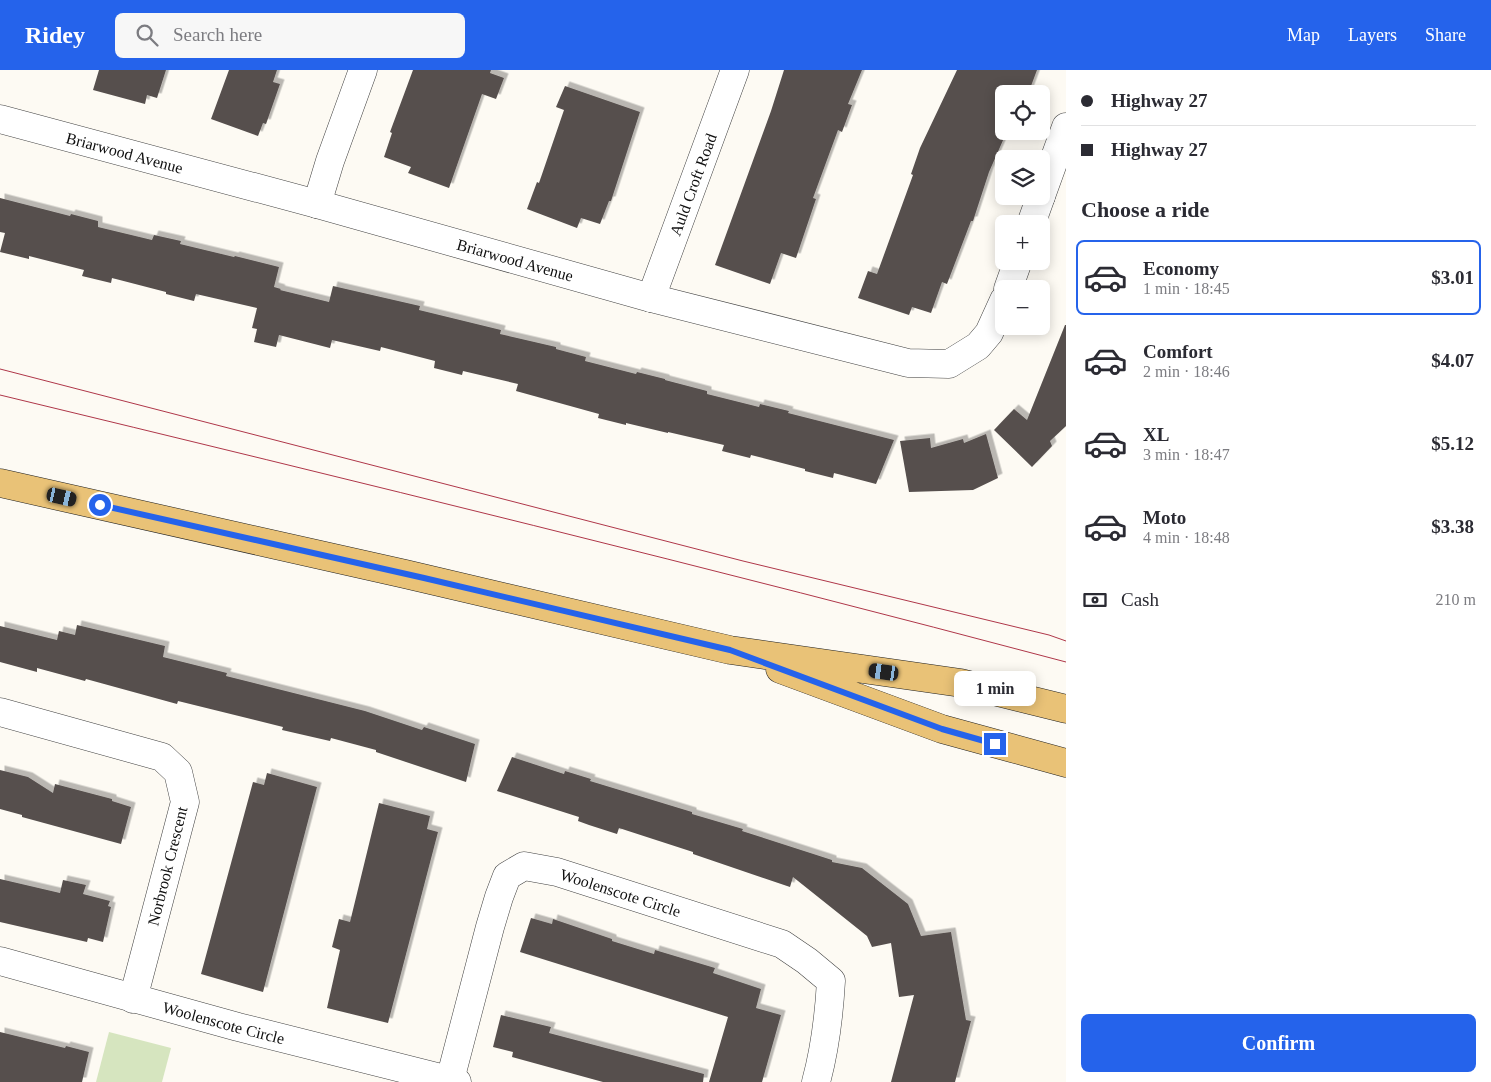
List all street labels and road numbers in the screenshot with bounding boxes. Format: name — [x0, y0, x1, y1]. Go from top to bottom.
street label: Briarwood Avenue — [64, 129, 185, 177]
street label: Auld Croft Road — [667, 131, 720, 238]
street label: Briarwood Avenue — [455, 236, 575, 285]
street label: Norbrook Crescent — [144, 804, 191, 927]
street label: Woolenscote Circle — [558, 866, 683, 920]
street label: Woolenscote Circle — [161, 999, 286, 1047]

